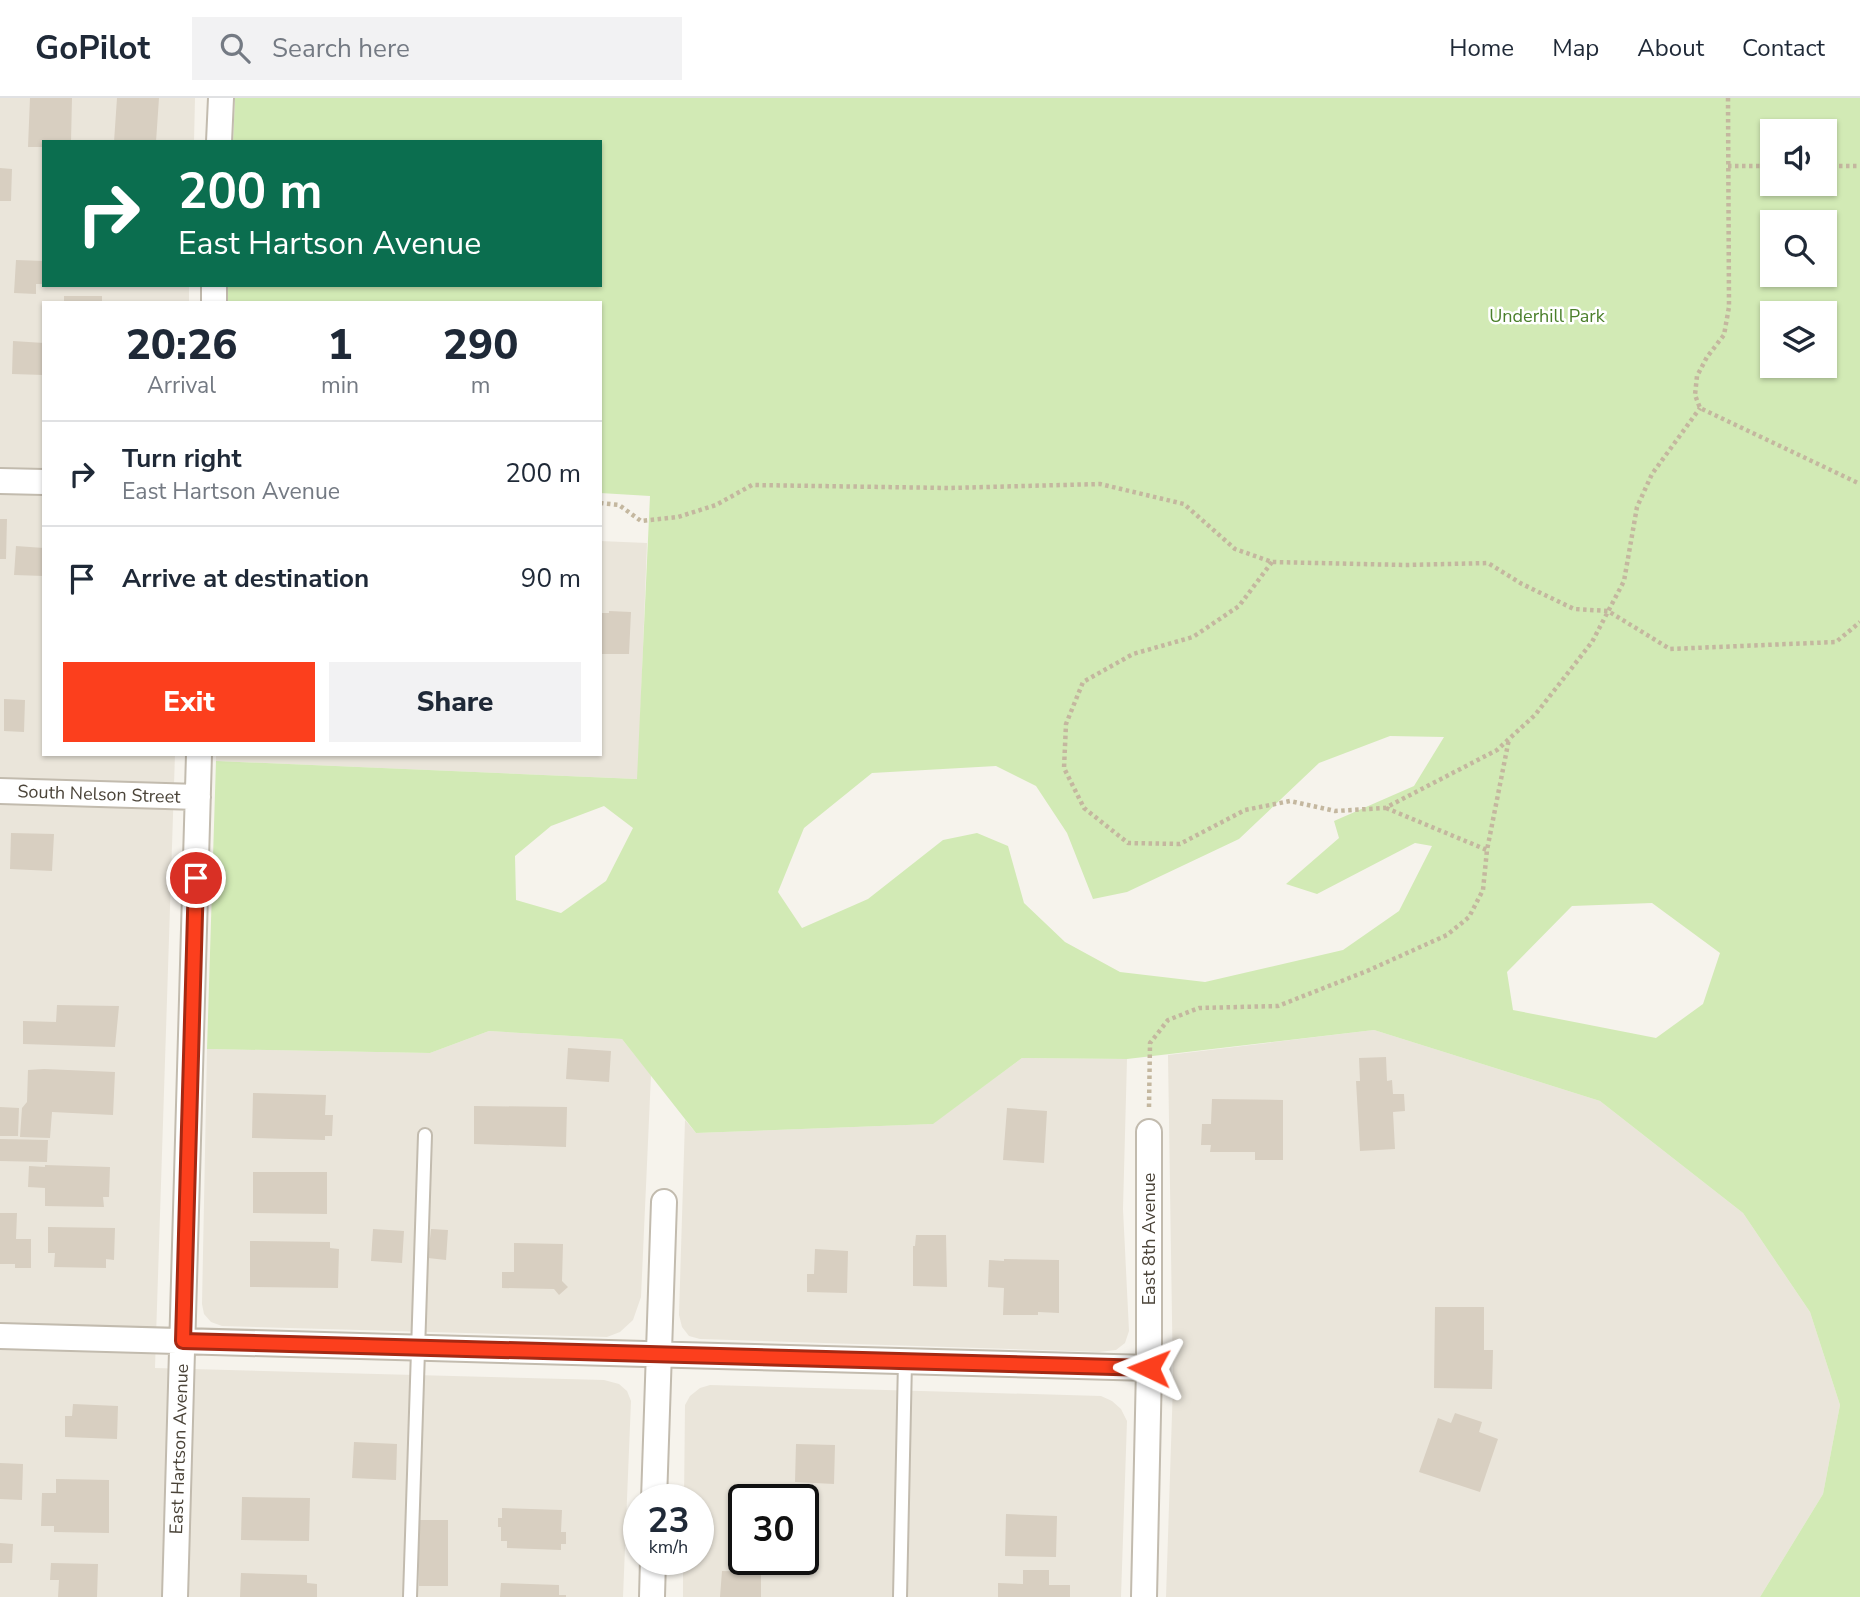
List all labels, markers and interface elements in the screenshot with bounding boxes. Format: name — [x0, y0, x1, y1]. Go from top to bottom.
search box — [192, 17, 682, 80]
text: GoPilot — [35, 26, 150, 71]
icon: search — [216, 29, 254, 67]
text: Search here — [272, 31, 410, 66]
text: Home — [1449, 32, 1514, 64]
text: Map — [1552, 32, 1599, 64]
text: About — [1637, 32, 1704, 64]
text: Contact — [1742, 32, 1825, 64]
map controls — [1760, 119, 1837, 378]
button: sound — [1760, 119, 1837, 196]
text: 200 m — [178, 158, 322, 225]
icon: right — [63, 168, 154, 259]
button: search — [1760, 210, 1837, 287]
text: East Hartson Avenue — [178, 222, 481, 265]
button: layers — [1760, 301, 1837, 378]
park label: Underhill Park — [1489, 304, 1606, 328]
text: 20:26 — [126, 317, 237, 374]
text: 1 — [327, 317, 353, 374]
text: 290 — [443, 317, 518, 374]
text: Arrival — [147, 370, 216, 401]
text: min — [321, 370, 359, 401]
text: m — [471, 370, 490, 401]
text: Turn right — [122, 441, 241, 476]
icon: right — [63, 455, 101, 493]
text: 200 m — [505, 456, 581, 491]
text: East Hartson Avenue — [122, 476, 340, 507]
icon: arrive — [63, 560, 101, 598]
text: Arrive at destination — [122, 561, 369, 596]
text: 90 m — [521, 561, 581, 596]
button: Exit — [63, 662, 315, 742]
button: Share — [329, 662, 581, 742]
street label: South Nelson Street — [17, 779, 182, 809]
pin — [166, 848, 226, 908]
icon: arrive — [177, 859, 215, 897]
street label: East 8th Avenue — [1137, 1173, 1161, 1305]
position arrow — [1112, 1331, 1186, 1405]
street label: East Hartson Avenue — [164, 1363, 194, 1535]
speed limit sign: 30 — [728, 1484, 819, 1575]
text: 23 — [647, 1497, 690, 1544]
text: km/h — [649, 1535, 688, 1559]

